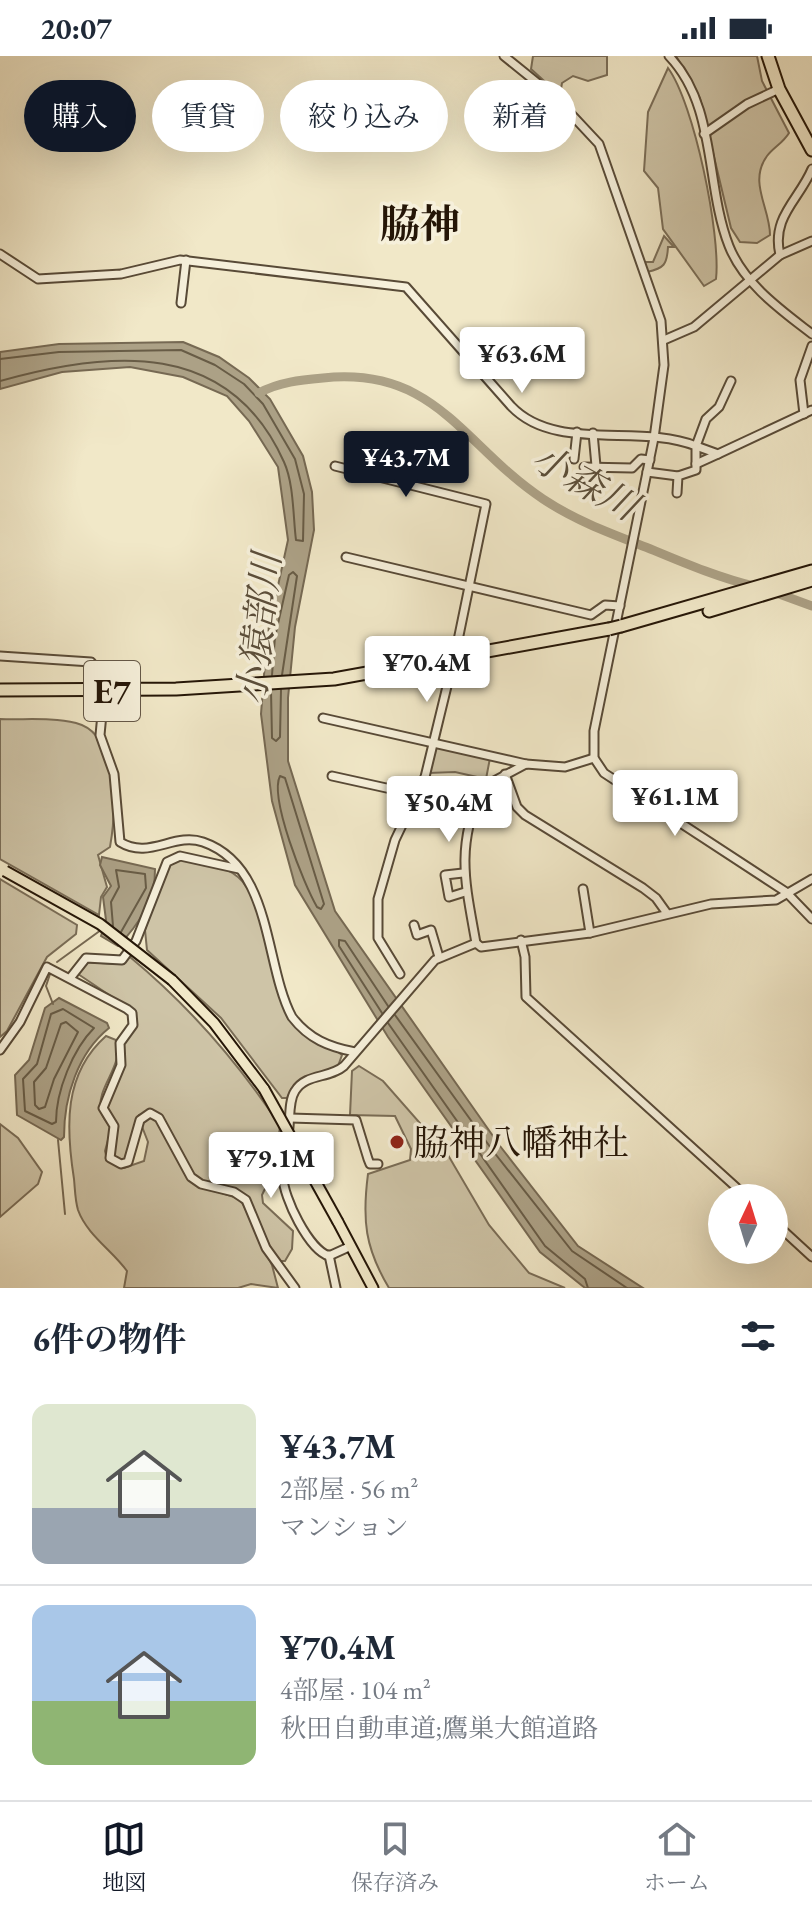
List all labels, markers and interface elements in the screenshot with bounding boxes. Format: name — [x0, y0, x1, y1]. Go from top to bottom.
text: 20:07 — [40, 9, 112, 48]
chip: 購入 — [24, 80, 136, 152]
chip: 賃貸 — [152, 80, 264, 152]
chip: 絞り込み — [280, 80, 448, 152]
chip: 新着 — [464, 80, 576, 152]
district label: 脇神 — [380, 198, 460, 250]
pin: ¥63.6M — [457, 327, 587, 395]
text: ¥63.6M — [478, 336, 566, 370]
pin: ¥43.7M — [341, 431, 471, 499]
water label: 小森川 — [524, 432, 650, 533]
text: ¥43.7M — [362, 440, 450, 474]
water label: 小猿部川 — [226, 547, 291, 707]
pin: ¥70.4M — [362, 636, 492, 704]
text: ¥70.4M — [383, 645, 471, 679]
road number: E7 — [84, 661, 140, 721]
pin: ¥61.1M — [610, 770, 740, 838]
pin: ¥50.4M — [384, 776, 514, 844]
text: ¥61.1M — [631, 779, 719, 813]
text: ¥50.4M — [405, 785, 493, 819]
place label: 脇神八幡神社 — [413, 1119, 629, 1166]
pin: ¥79.1M — [206, 1132, 336, 1200]
marker: 脇神八幡神社 — [388, 1133, 406, 1151]
text: ¥79.1M — [227, 1141, 315, 1175]
north arrow — [708, 1184, 788, 1264]
map controls — [708, 1184, 788, 1264]
icon: filters — [736, 1314, 780, 1358]
text: 6件の物件 — [32, 1317, 186, 1361]
text: ¥43.7M — [280, 1424, 396, 1468]
icon: home — [96, 1436, 192, 1532]
text: 2部屋 · 56 m² — [280, 1472, 418, 1506]
text: マンション — [280, 1510, 409, 1544]
text: ¥70.4M — [280, 1625, 396, 1669]
icon: home — [96, 1637, 192, 1733]
text: 4部屋 · 104 m² — [280, 1673, 431, 1707]
text: 秋田自動車道;鷹巣大館道路 — [280, 1711, 598, 1745]
tab: 地図 — [102, 1817, 146, 1897]
tab: 保存済み — [351, 1817, 439, 1897]
tab: ホーム — [644, 1817, 710, 1897]

